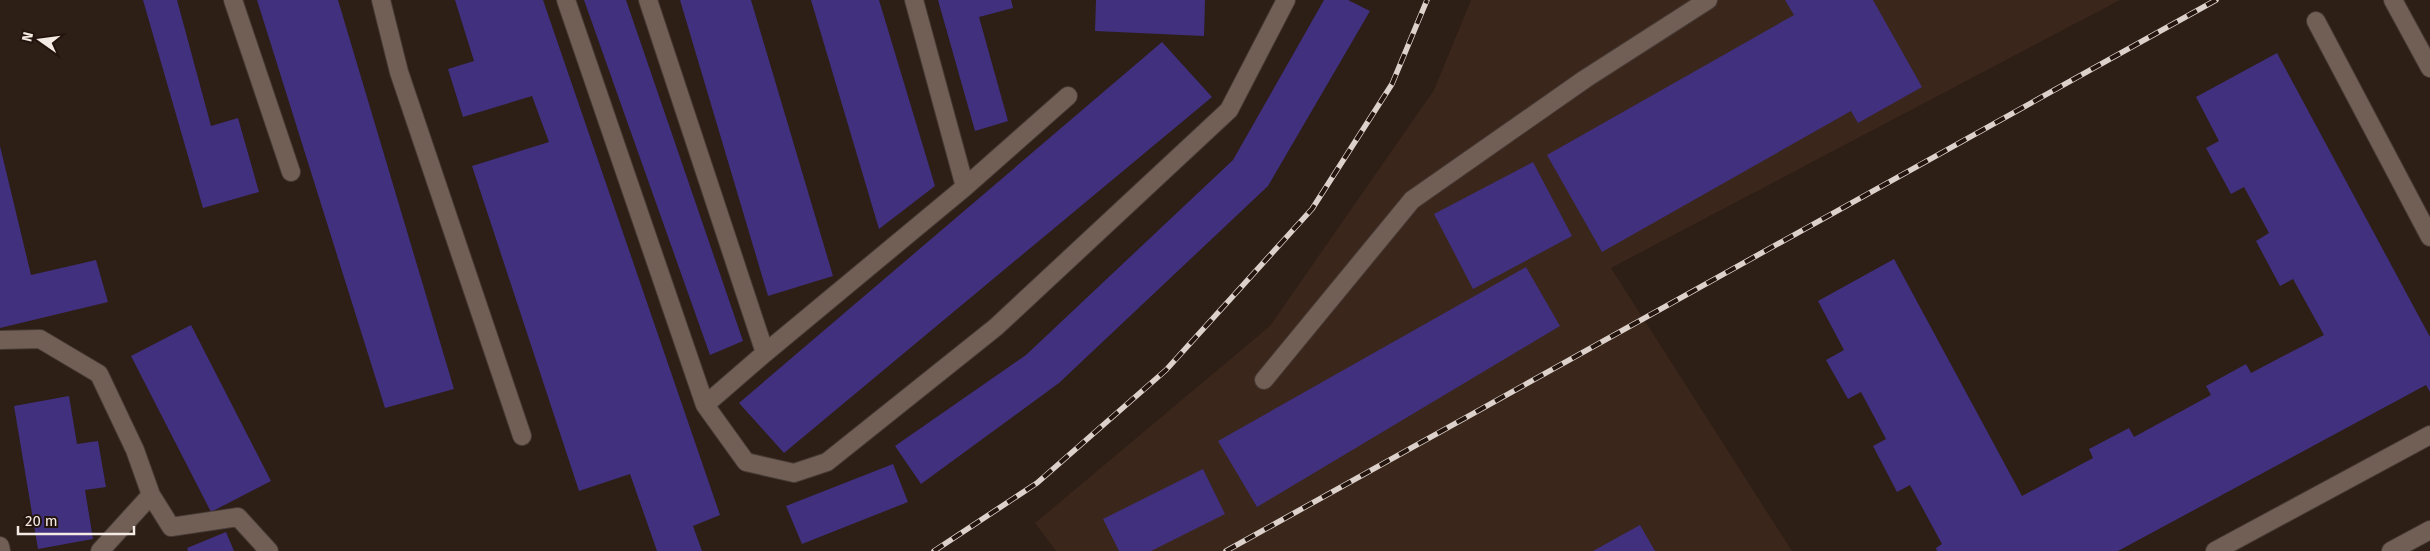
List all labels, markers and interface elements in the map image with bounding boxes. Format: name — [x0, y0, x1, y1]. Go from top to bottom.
north arrow — [15, 15, 65, 65]
text: N — [18, 30, 37, 44]
scale bar — [18, 504, 134, 536]
text: 20 m — [25, 512, 58, 530]

